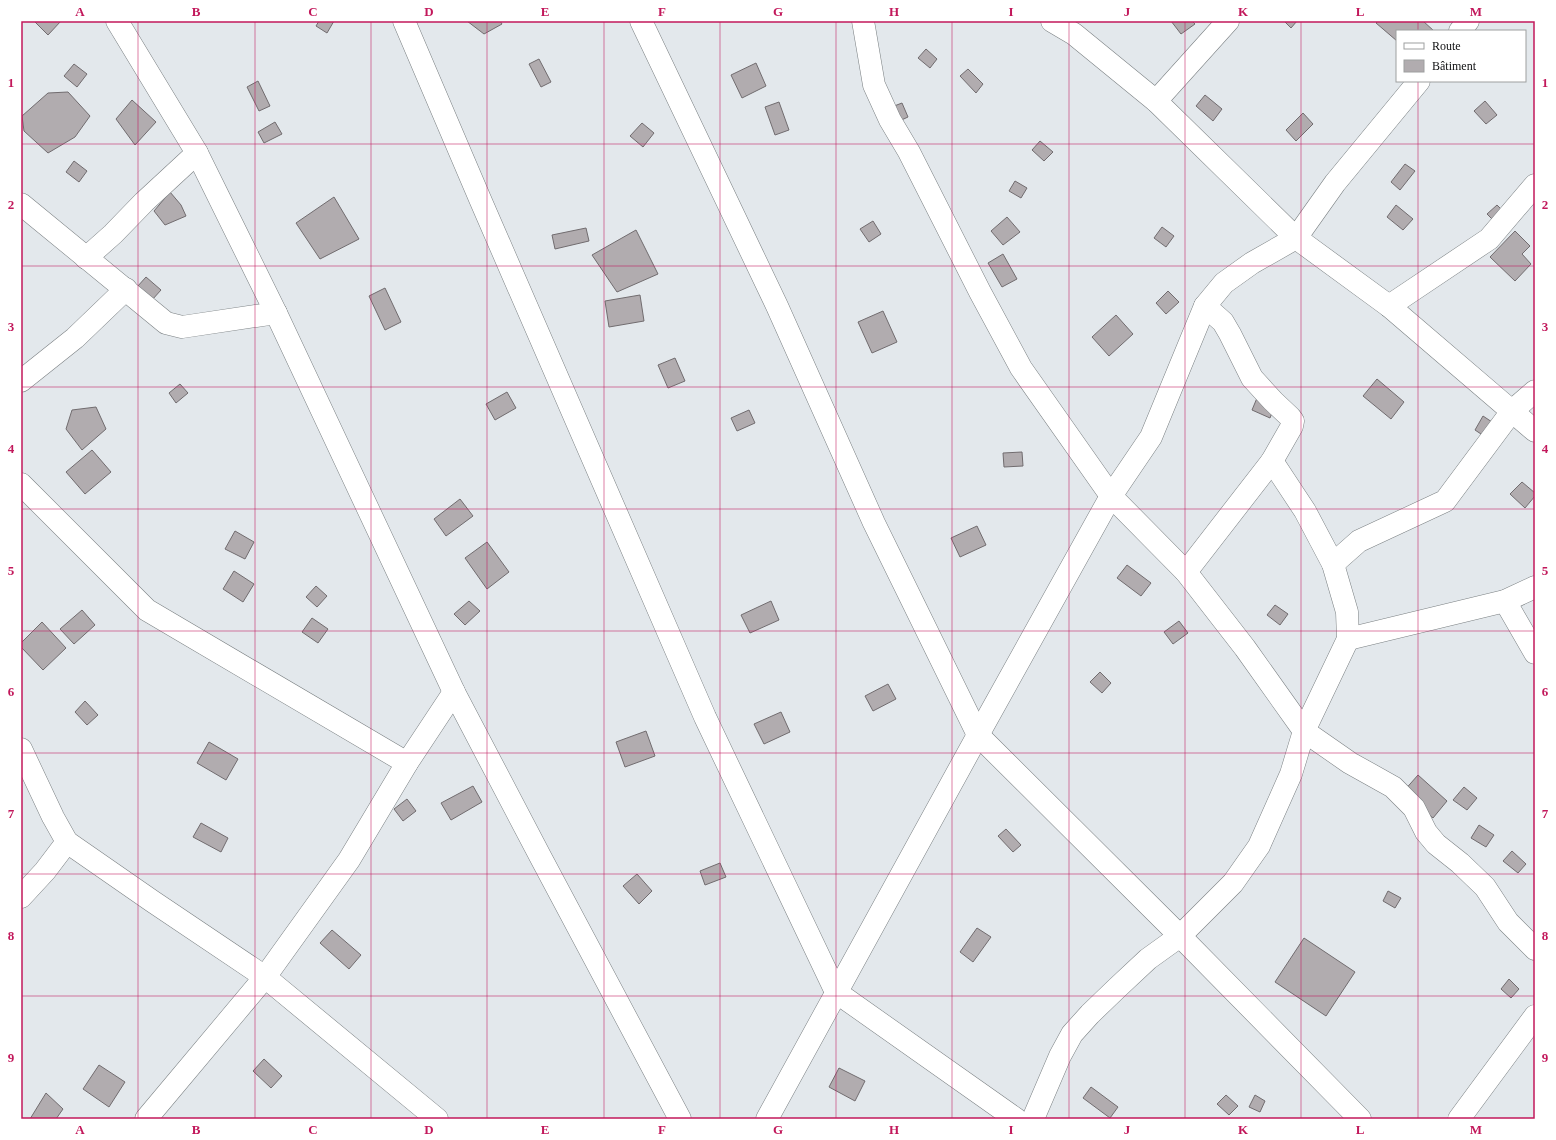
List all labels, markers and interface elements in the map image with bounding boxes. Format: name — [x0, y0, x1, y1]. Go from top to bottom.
text: A — [75, 4, 85, 19]
text: B — [192, 4, 201, 19]
text: C — [308, 4, 318, 19]
text: D — [424, 4, 434, 19]
text: E — [541, 4, 549, 19]
text: F — [658, 4, 666, 19]
text: G — [773, 4, 783, 19]
text: H — [889, 4, 899, 19]
text: I — [1008, 4, 1014, 19]
text: J — [1124, 4, 1131, 19]
text: K — [1238, 4, 1249, 19]
text: L — [1356, 4, 1365, 19]
text: M — [1470, 4, 1482, 19]
legend — [1396, 30, 1526, 82]
text: Route — [1432, 39, 1461, 53]
text: Bâtiment — [1432, 59, 1477, 73]
text: 1 — [8, 75, 14, 90]
text: 1 — [1542, 75, 1548, 90]
text: 2 — [8, 197, 14, 212]
text: 2 — [1542, 197, 1548, 212]
text: 3 — [8, 319, 15, 334]
text: 3 — [1542, 319, 1549, 334]
text: 4 — [8, 441, 15, 456]
text: 4 — [1542, 441, 1549, 456]
text: 5 — [8, 563, 15, 578]
text: 5 — [1542, 563, 1549, 578]
text: 6 — [8, 684, 15, 699]
text: 6 — [1542, 684, 1549, 699]
text: 7 — [8, 806, 15, 821]
text: 7 — [1542, 806, 1549, 821]
text: 8 — [8, 928, 15, 943]
text: 8 — [1542, 928, 1549, 943]
text: 9 — [8, 1050, 15, 1065]
text: 9 — [1542, 1050, 1549, 1065]
text: A — [75, 1122, 85, 1137]
text: B — [192, 1122, 201, 1137]
text: C — [308, 1122, 318, 1137]
text: D — [424, 1122, 434, 1137]
text: E — [541, 1122, 549, 1137]
text: F — [658, 1122, 666, 1137]
text: G — [773, 1122, 783, 1137]
text: H — [889, 1122, 899, 1137]
text: I — [1008, 1122, 1014, 1137]
text: J — [1124, 1122, 1131, 1137]
text: K — [1238, 1122, 1249, 1137]
text: L — [1356, 1122, 1365, 1137]
text: M — [1470, 1122, 1482, 1137]

